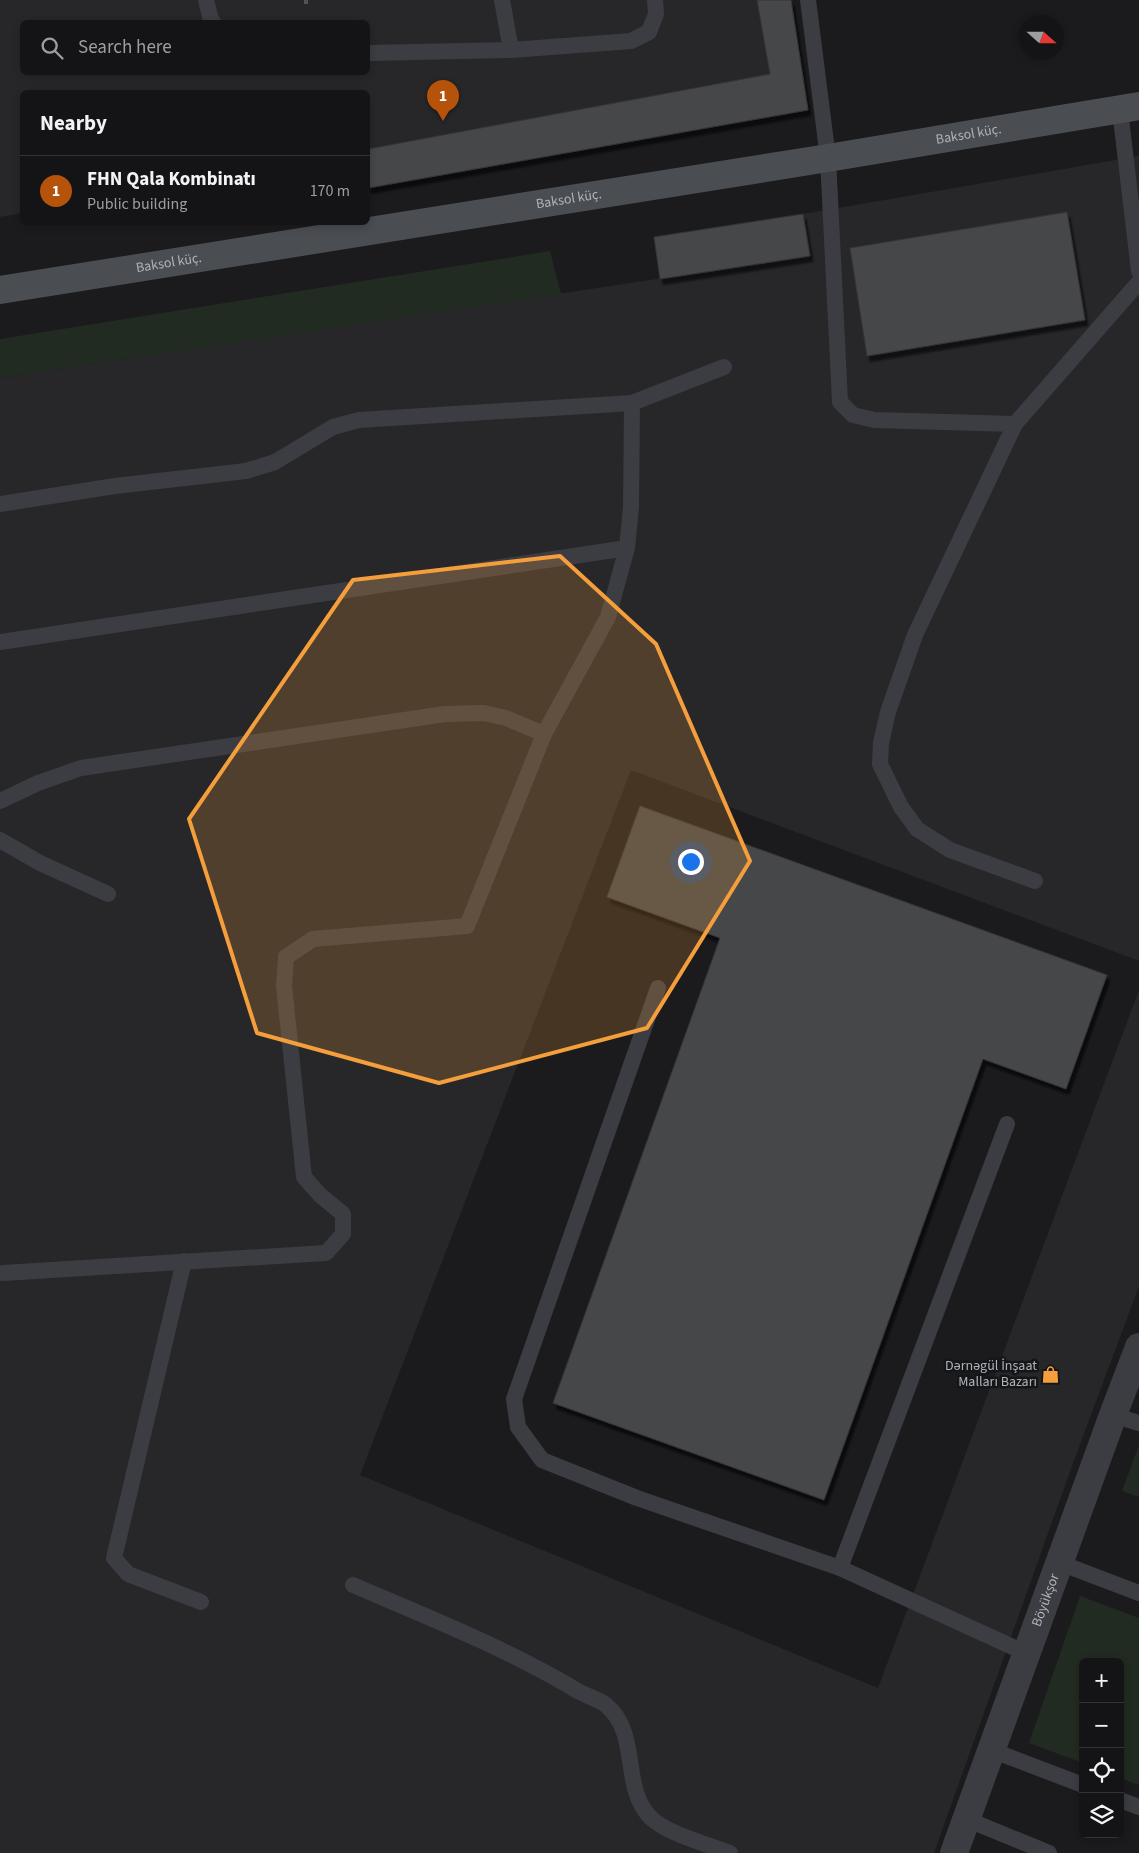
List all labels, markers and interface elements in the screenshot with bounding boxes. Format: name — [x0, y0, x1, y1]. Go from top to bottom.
north arrow — [1019, 15, 1064, 60]
search box — [20, 20, 370, 75]
icon: search — [38, 34, 66, 62]
text: Search here — [78, 34, 172, 61]
pin: 1 — [427, 80, 459, 121]
text: Nearby — [40, 108, 107, 138]
street label: Baksol küç. — [934, 119, 1003, 150]
text: FHN Qala Kombinatı — [87, 166, 256, 193]
text: 1 — [52, 180, 60, 202]
text: 170 m — [310, 180, 350, 202]
street label: Baksol küç. — [534, 184, 603, 214]
text: Public building — [87, 193, 187, 215]
street label: Baksol küç. — [135, 248, 203, 278]
your location — [678, 849, 704, 875]
place label: Dərnəgül İnşaat Malları Bazarı — [945, 1356, 1037, 1392]
shop icon: Dərnəgül İnşaat Malları Bazarı — [1041, 1364, 1061, 1384]
street label: Böyükşor — [1027, 1571, 1065, 1630]
map controls — [1079, 1658, 1124, 1838]
button: + — [1079, 1658, 1124, 1703]
button: − — [1079, 1703, 1124, 1748]
button: locate — [1079, 1748, 1124, 1793]
button: layers — [1079, 1793, 1124, 1838]

